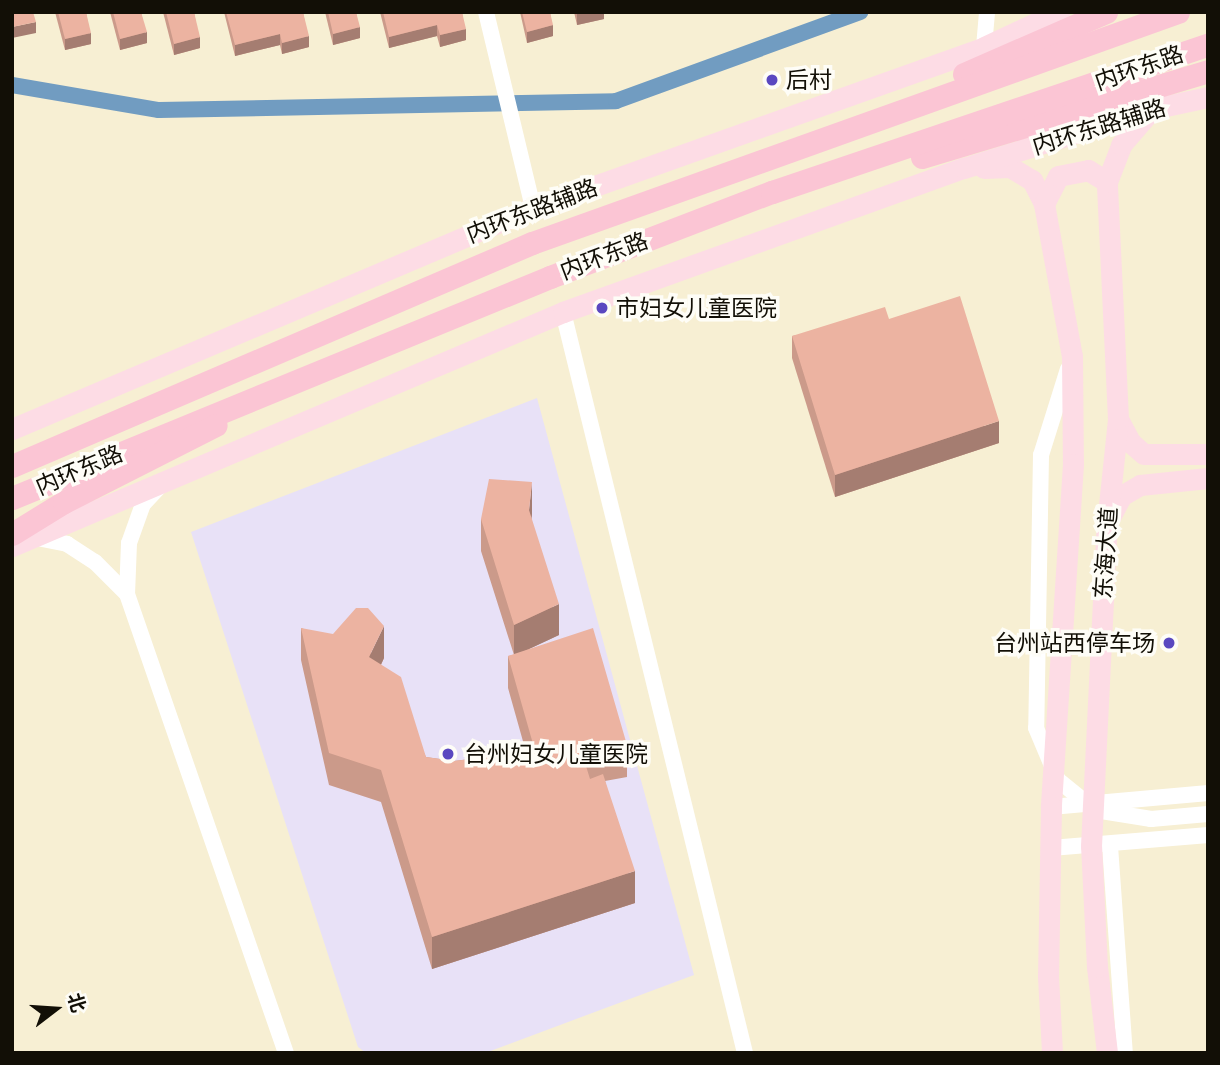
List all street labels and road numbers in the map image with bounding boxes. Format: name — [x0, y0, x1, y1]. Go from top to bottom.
street label: 内环东路 — [1091, 40, 1187, 96]
street label: 内环东路辅路 — [1029, 94, 1169, 160]
street label: 内环东路辅路 — [463, 173, 601, 249]
street label: 内环东路 — [556, 227, 652, 285]
street label: 内环东路 — [31, 439, 127, 501]
street label: 东海大道 — [1089, 506, 1123, 600]

